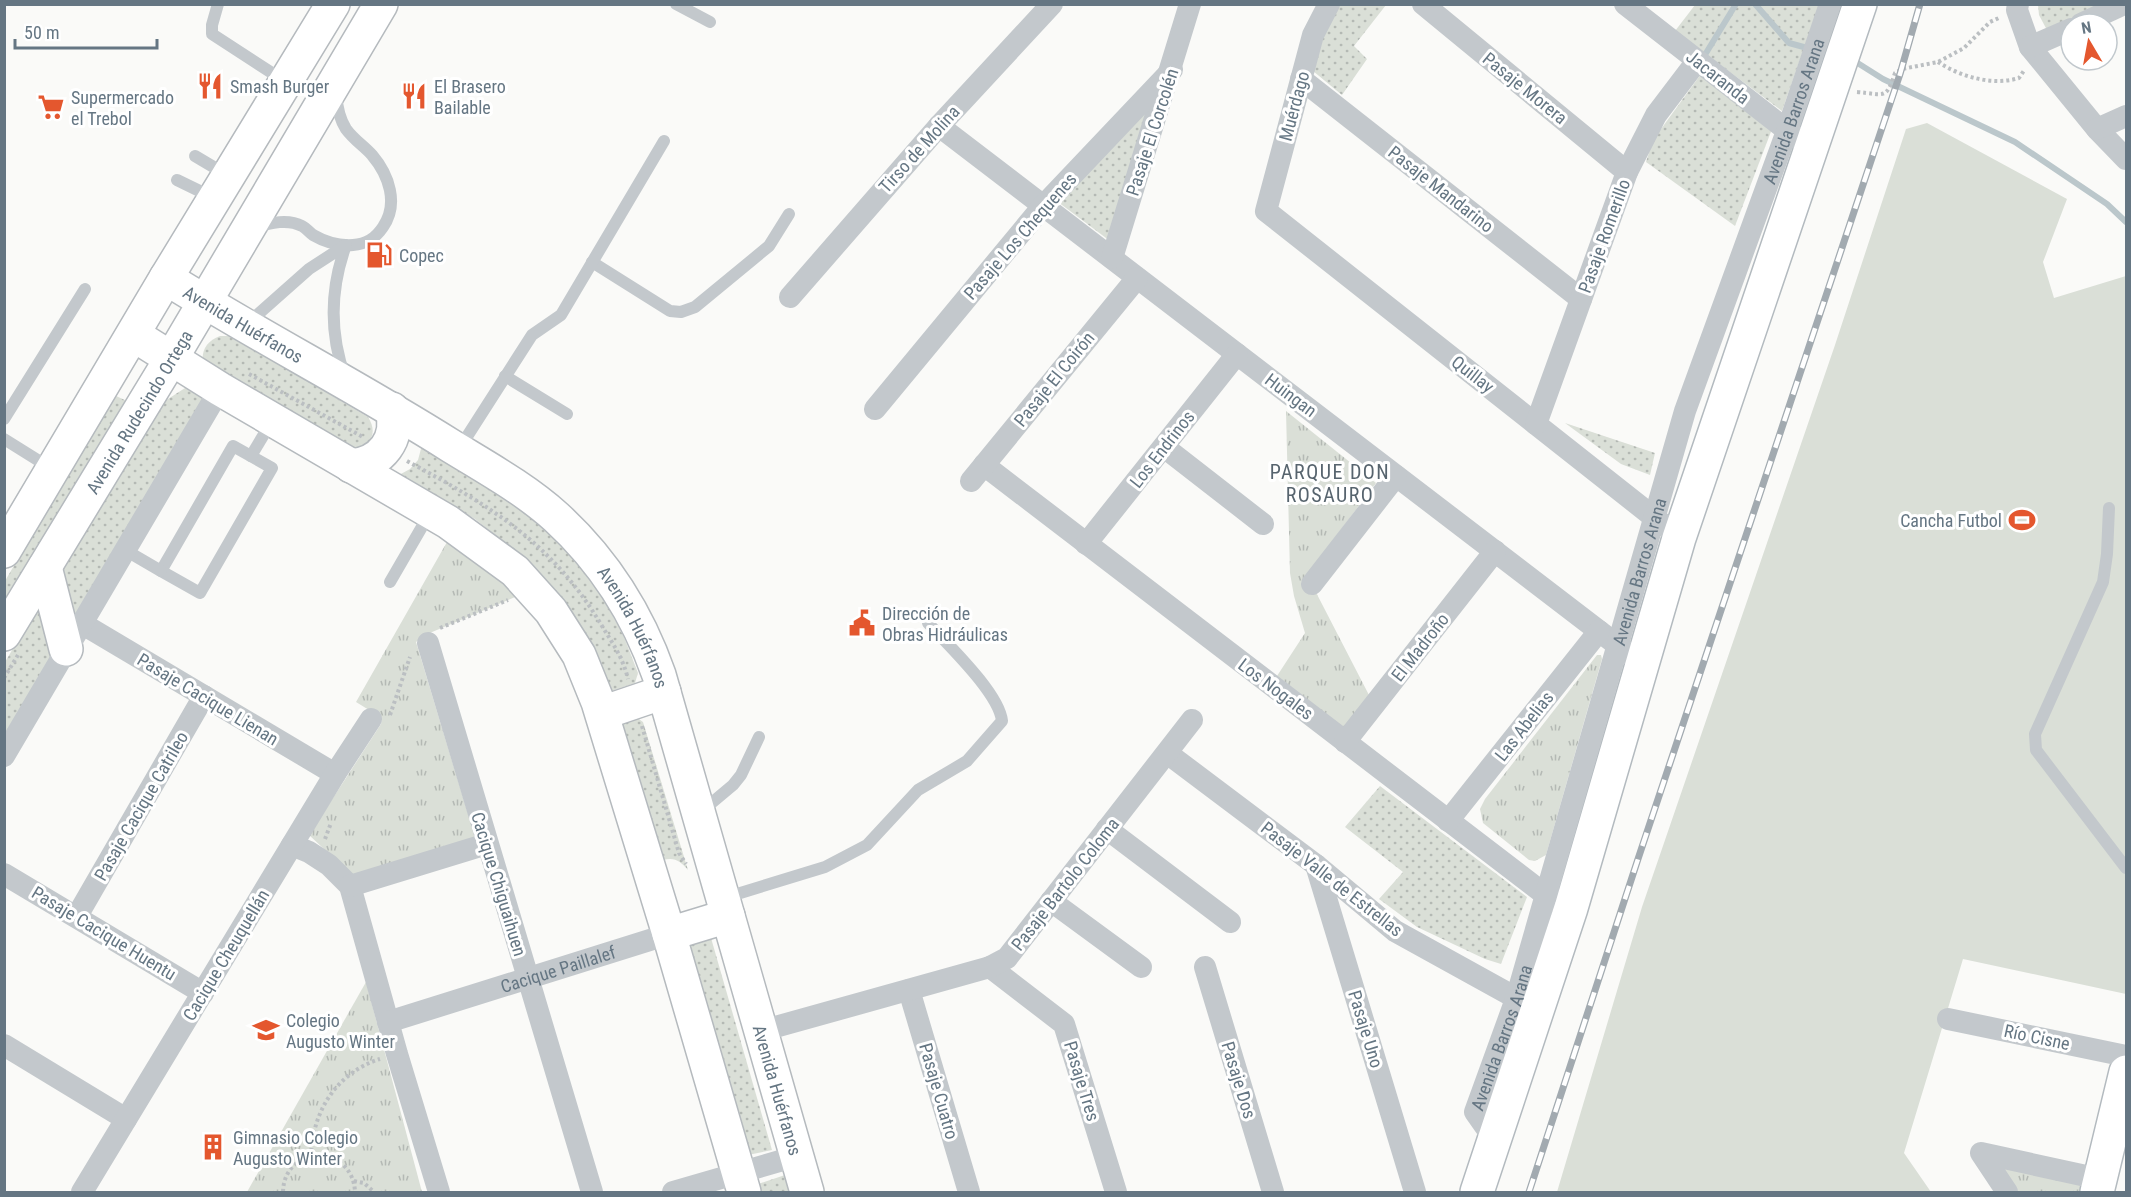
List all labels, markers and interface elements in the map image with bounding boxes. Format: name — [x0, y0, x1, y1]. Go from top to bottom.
scale bar — [15, 12, 158, 50]
north arrow — [2059, 12, 2119, 72]
text: N — [2080, 18, 2093, 38]
text: 50 m — [24, 22, 59, 43]
street label: Avenida Barros Arana — [1758, 35, 1828, 187]
street label: Jacaranda — [1682, 46, 1754, 108]
street label: Pasaje Morera — [1479, 48, 1571, 128]
street label: Pasaje El Corcolén — [1122, 66, 1182, 198]
street label: Muérdago — [1275, 69, 1313, 143]
restaurant icon: Smash Burger — [195, 71, 225, 101]
place label: Smash Burger — [230, 76, 330, 97]
place label: El Brasero Bailable — [434, 76, 506, 118]
restaurant icon: El Brasero Bailable — [399, 81, 429, 111]
place label: Supermercado el Trebol — [71, 87, 174, 129]
supermarket icon: Supermercado el Trebol — [36, 92, 66, 122]
street label: Tirso de Molina — [874, 101, 964, 197]
street label: Pasaje Mandarino — [1384, 141, 1498, 237]
street label: Pasaje Los Chequenes — [959, 168, 1081, 304]
street label: Pasaje Romerillo — [1574, 176, 1634, 296]
fuel station icon: Copec — [364, 240, 394, 270]
place label: Copec — [399, 245, 444, 266]
street label: Avenida Huérfanos — [180, 281, 307, 367]
street label: Avenida Rudecindo Ortega — [81, 326, 196, 497]
street label: Pasaje El Coirón — [1009, 327, 1099, 431]
street label: Quillay — [1448, 351, 1499, 397]
street label: Huingan — [1261, 369, 1321, 421]
street label: Los Endrinos — [1125, 406, 1199, 492]
district label: PARQUE DON ROSAURO — [1270, 460, 1390, 507]
street label: Avenida Barros Arana — [1608, 495, 1670, 648]
sports icon: Cancha Futbol — [2007, 505, 2037, 535]
place label: Cancha Futbol — [1900, 510, 2002, 531]
street label: Avenida Huérfanos — [594, 562, 673, 690]
place label: Dirección de Obras Hidráulicas — [882, 603, 1008, 645]
public building icon: Dirección de Obras Hidráulicas — [847, 608, 877, 638]
street label: El Madroño — [1387, 609, 1453, 685]
street label: Pasaje Cacique Lienan — [134, 649, 282, 749]
street label: Los Nogales — [1234, 654, 1318, 724]
street label: Las Abelias — [1490, 687, 1558, 765]
street label: Pasaje Cacique Catrileo — [90, 728, 192, 884]
street label: Cacique Chiguaihuen — [467, 809, 531, 959]
street label: Pasaje Bartolo Coloma — [1007, 814, 1123, 954]
street label: Pasaje Valle de Estrellas — [1257, 817, 1407, 941]
street label: Pasaje Cacique Huentu — [28, 882, 180, 984]
street label: Cacique Cheuquellán — [179, 886, 273, 1024]
street label: Cacique Paillalef — [498, 941, 618, 997]
street label: Avenida Barros Arana — [1466, 962, 1536, 1113]
street label: Pasaje Uno — [1344, 988, 1388, 1070]
place label: Colegio Augusto Winter — [286, 1010, 395, 1052]
school or university icon: Colegio Augusto Winter — [251, 1015, 281, 1045]
street label: Río Cisne — [2002, 1020, 2072, 1054]
street label: Avenida Huérfanos — [749, 1022, 806, 1158]
street label: Pasaje Tres — [1060, 1039, 1104, 1123]
street label: Pasaje Dos — [1217, 1039, 1261, 1121]
street label: Pasaje Cuatro — [915, 1040, 963, 1142]
place label: Gimnasio Colegio Augusto Winter — [233, 1127, 358, 1169]
building icon: Gimnasio Colegio Augusto Winter — [198, 1132, 228, 1162]

